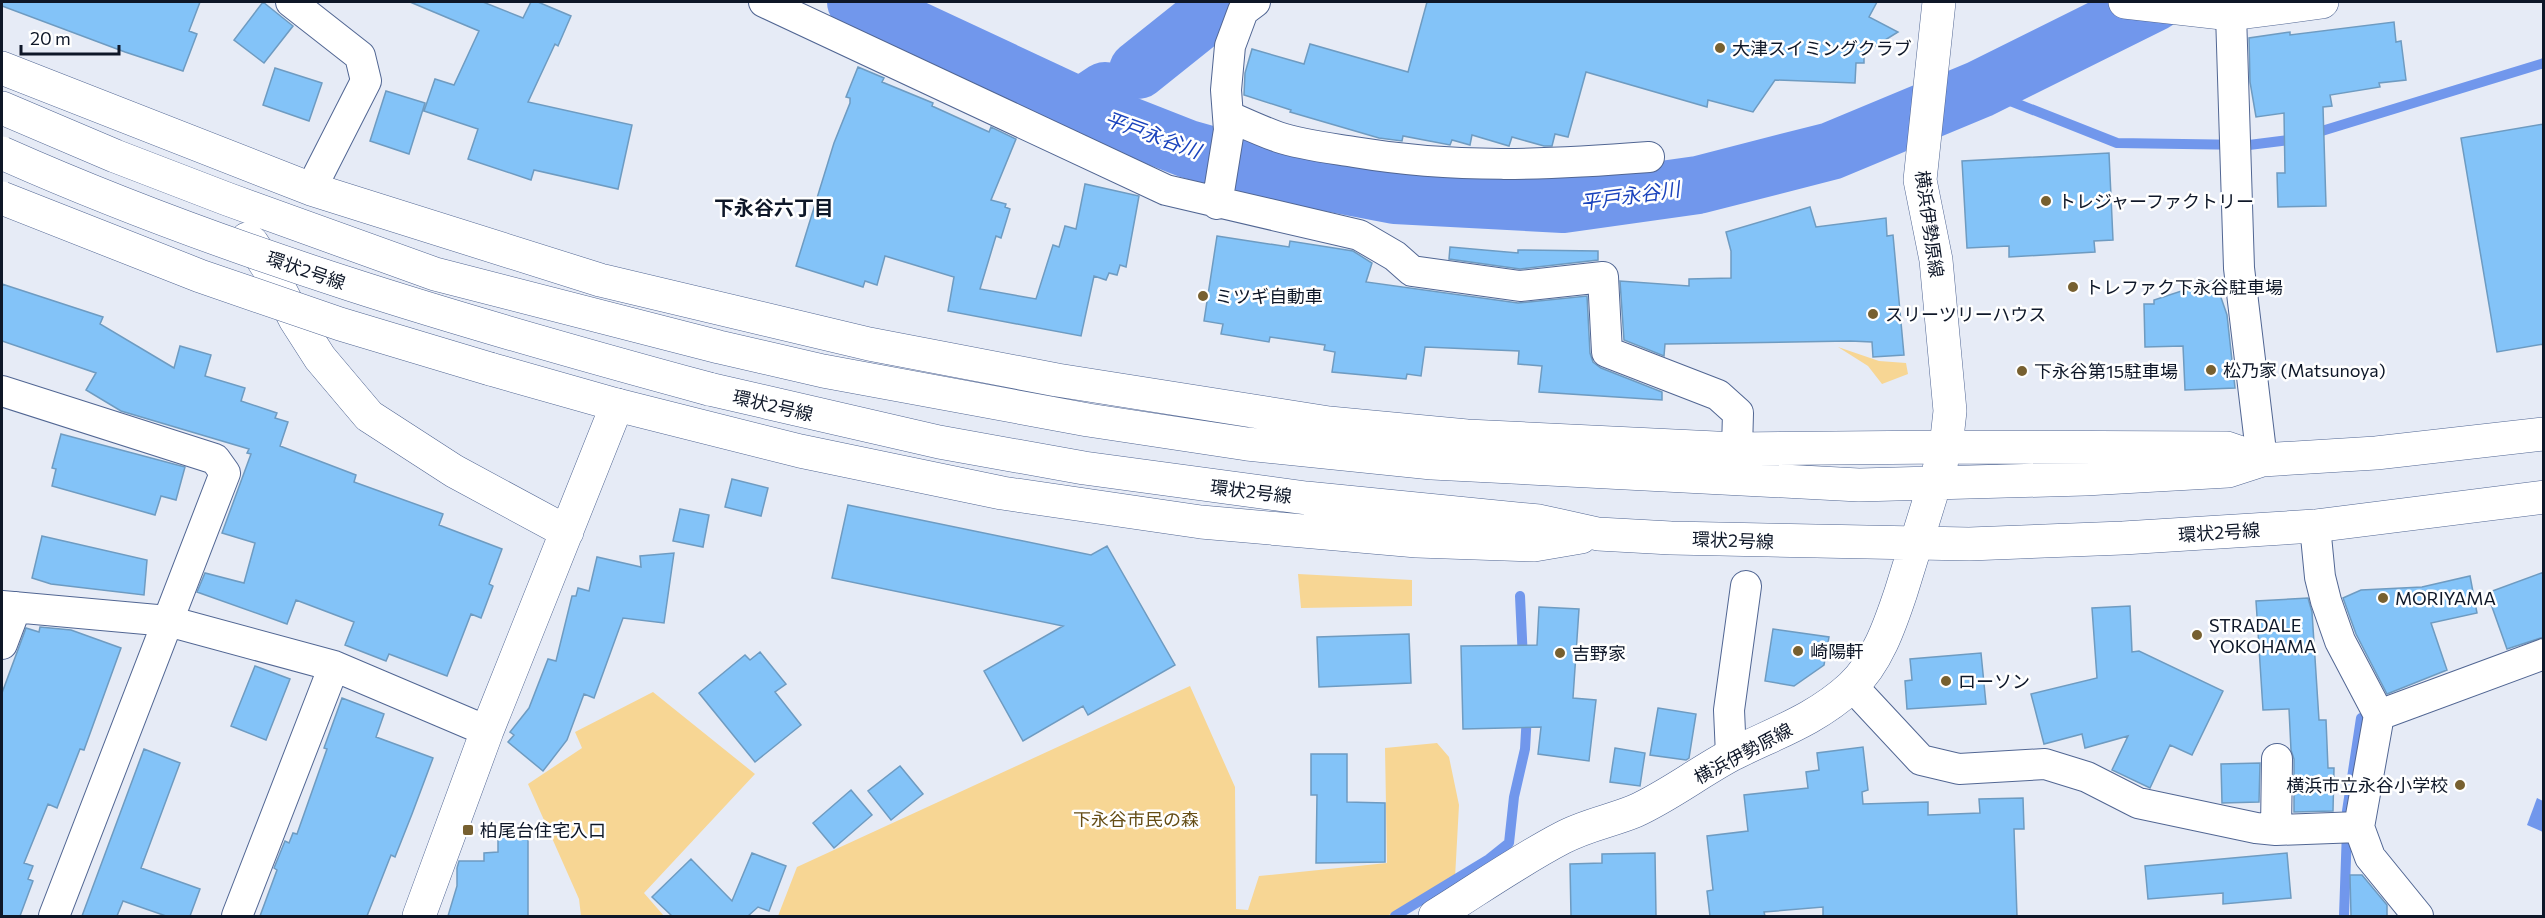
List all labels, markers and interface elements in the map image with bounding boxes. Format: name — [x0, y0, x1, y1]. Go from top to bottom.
scale bar — [21, 18, 118, 56]
text: 20 m — [30, 27, 71, 49]
place label: 大津スイミングクラブ — [1732, 37, 1912, 59]
marker: 大津スイミングクラブ — [1713, 41, 1727, 55]
water label: 平戸永谷川 — [1102, 106, 1206, 163]
street label: 横浜伊勢原線 — [1912, 169, 1948, 279]
water label: 平戸永谷川 — [1579, 176, 1683, 214]
place label: トレジャーファクトリー — [2058, 190, 2254, 212]
marker: トレジャーファクトリー — [2039, 194, 2053, 208]
district label: 下永谷六丁目 — [714, 195, 834, 219]
street label: 環状2号線 — [264, 246, 348, 294]
place label: トレファク下永谷駐車場 — [2085, 276, 2283, 298]
marker: トレファク下永谷駐車場 — [2066, 280, 2080, 294]
place label: ミツギ自動車 — [1215, 285, 1323, 307]
marker: ミツギ自動車 — [1196, 289, 1210, 303]
place label: スリーツリーハウス — [1885, 303, 2046, 325]
marker: スリーツリーハウス — [1866, 307, 1880, 321]
place label: 松乃家 (Matsunoya) — [2223, 359, 2386, 381]
place label: 下永谷第15駐車場 — [2034, 360, 2178, 382]
marker: 松乃家 (Matsunoya) — [2204, 363, 2218, 377]
marker: 下永谷第15駐車場 — [2015, 364, 2029, 378]
street label: 環状2号線 — [731, 385, 815, 425]
street label: 環状2号線 — [1209, 475, 1293, 507]
street label: 環状2号線 — [2177, 518, 2261, 546]
street label: 環状2号線 — [1692, 528, 1774, 552]
place label: MORIYAMA — [2395, 587, 2496, 609]
marker: MORIYAMA — [2376, 591, 2390, 605]
place label: STRADALE YOKOHAMA — [2209, 614, 2317, 657]
marker: STRADALE YOKOHAMA — [2190, 628, 2204, 642]
place label: 崎陽軒 — [1810, 640, 1864, 662]
place label: 吉野家 — [1572, 642, 1626, 664]
marker: 崎陽軒 — [1791, 644, 1805, 658]
marker: 吉野家 — [1553, 646, 1567, 660]
place label: ローソン — [1958, 670, 2030, 692]
marker: ローソン — [1939, 674, 1953, 688]
street label: 横浜伊勢原線 — [1690, 718, 1796, 788]
place label: 横浜市立永谷小学校 — [2286, 774, 2448, 796]
marker: 横浜市立永谷小学校 — [2453, 778, 2467, 792]
park label: 下永谷市民の森 — [1073, 808, 1199, 830]
place label: 柏尾台住宅入口 — [480, 819, 606, 841]
marker: 柏尾台住宅入口 — [461, 823, 475, 837]

